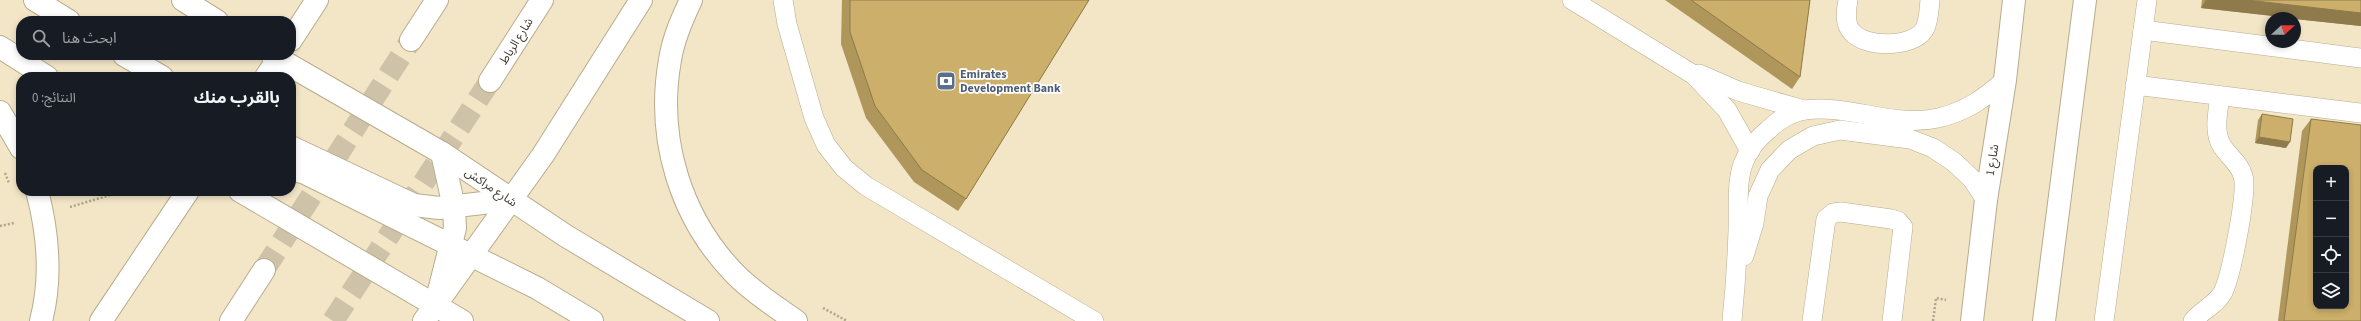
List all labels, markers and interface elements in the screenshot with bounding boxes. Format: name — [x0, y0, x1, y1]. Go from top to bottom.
north arrow — [2265, 12, 2301, 48]
street label: شارع الرباط — [495, 15, 538, 68]
search box — [16, 16, 296, 60]
icon: search — [30, 27, 52, 49]
text: ابحث هنا — [62, 28, 117, 49]
place label: Emirates Development Bank — [960, 66, 1061, 97]
bank icon: Emirates Development Bank — [935, 70, 957, 92]
text: بالقرب منك — [194, 86, 280, 110]
text: النتائج: 0 — [32, 89, 76, 107]
street label: شارع 1 — [1982, 143, 2003, 177]
street label: شارع مراكش — [461, 164, 520, 211]
map controls — [2313, 165, 2349, 309]
button: + — [2313, 165, 2349, 201]
button: − — [2313, 201, 2349, 237]
button: locate — [2313, 237, 2349, 273]
button: layers — [2313, 273, 2349, 309]

